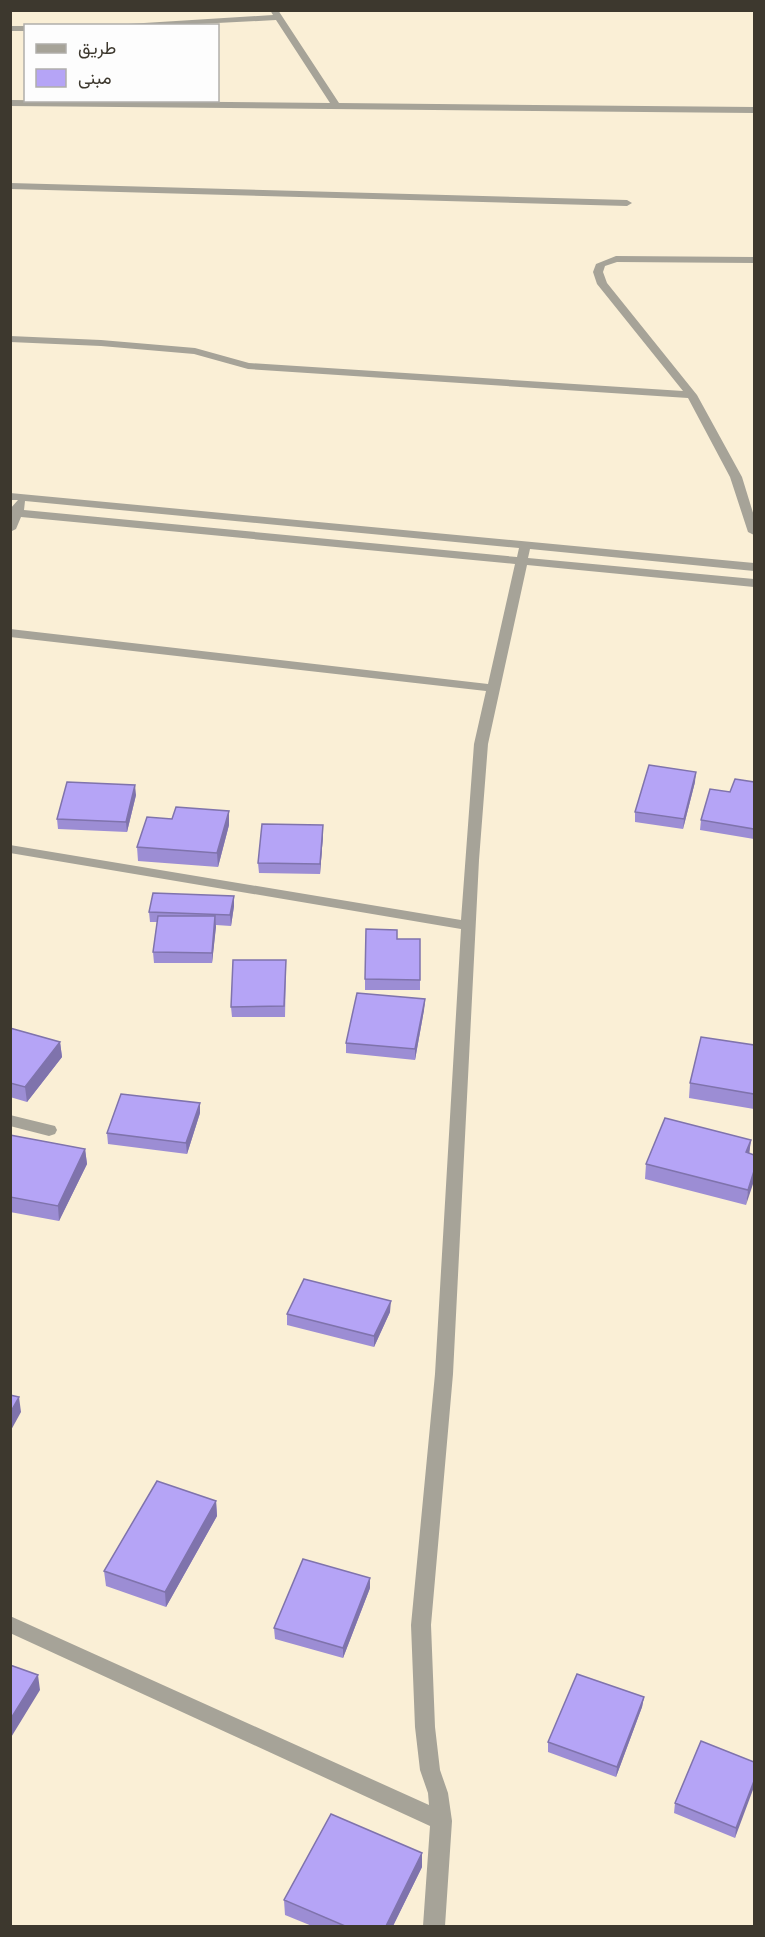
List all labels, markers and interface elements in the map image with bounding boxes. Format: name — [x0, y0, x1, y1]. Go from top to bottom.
legend — [24, 24, 219, 102]
text: طريق — [78, 37, 116, 59]
text: مبنى — [78, 67, 112, 89]

